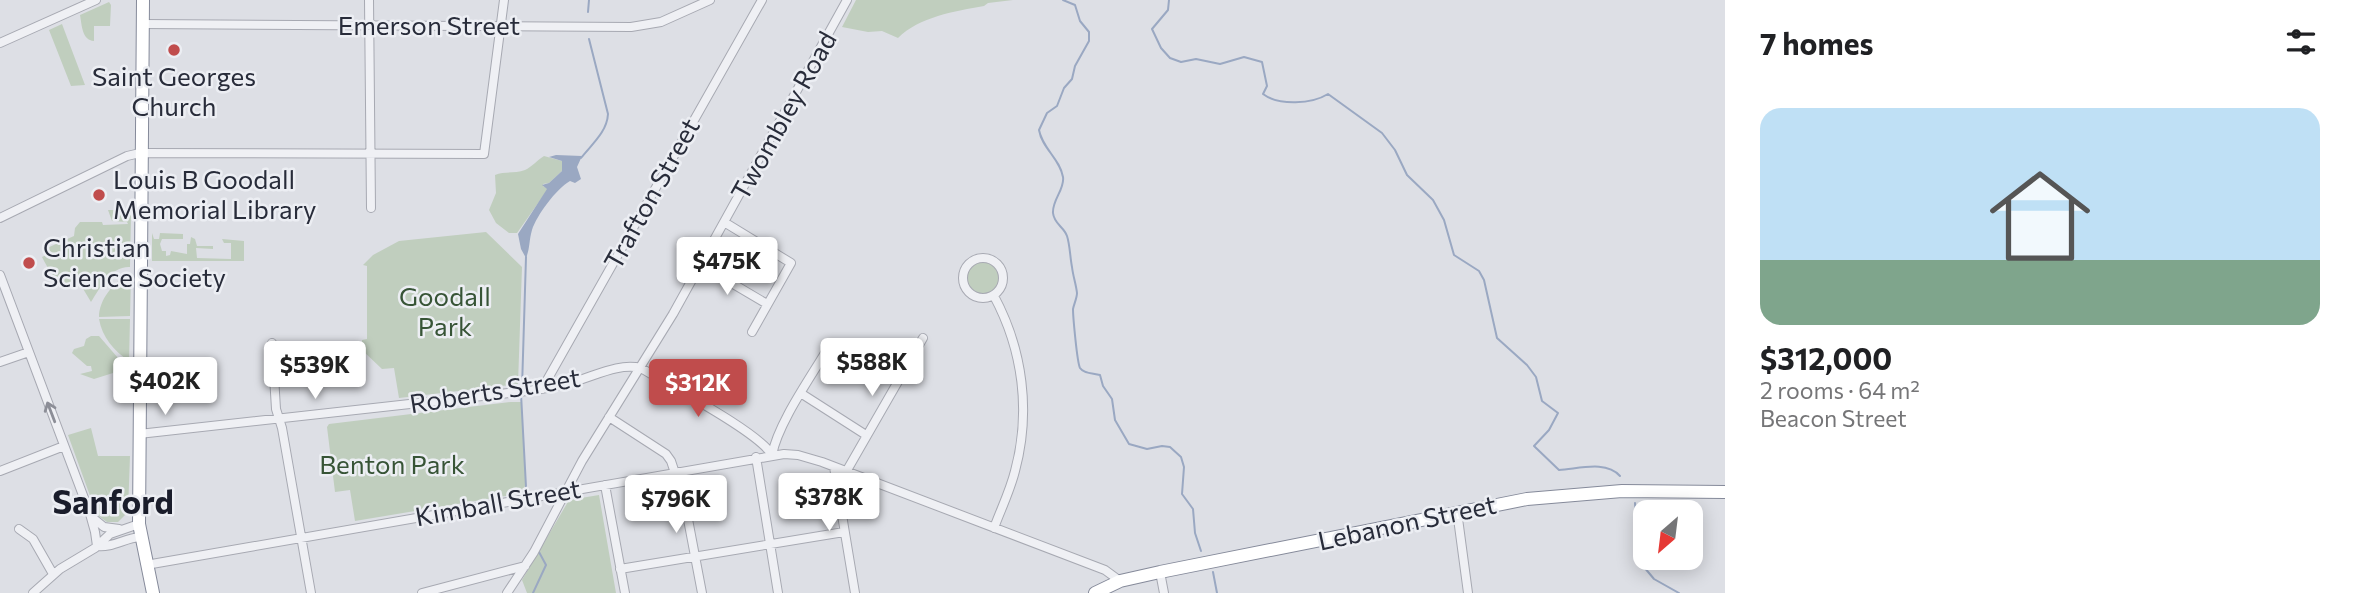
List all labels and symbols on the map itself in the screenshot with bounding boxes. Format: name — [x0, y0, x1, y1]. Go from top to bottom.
street label: Emerson Street — [338, 9, 520, 40]
street label: Twombley Road — [724, 26, 842, 205]
marker: Saint Georges Church — [166, 42, 182, 58]
place label: Saint Georges Church — [92, 60, 256, 121]
street label: Trafton Street — [596, 112, 705, 274]
place label: Louis B Goodall Memorial Library — [113, 163, 317, 224]
marker: Louis B Goodall Memorial Library — [91, 187, 107, 203]
place label: Christian Science Society — [43, 231, 226, 292]
pin: $475K — [678, 238, 776, 297]
marker: Christian Science Society — [21, 255, 37, 271]
park label: Goodall Park — [399, 280, 491, 341]
pin: $588K — [823, 338, 921, 398]
pin: $539K — [266, 342, 364, 401]
pin: $402K — [116, 358, 214, 417]
pin: $312K — [649, 360, 747, 419]
street label: Roberts Street — [407, 361, 582, 418]
one-way arrow — [44, 402, 57, 424]
park label: Benton Park — [319, 448, 465, 479]
street label: Kimball Street — [413, 472, 583, 531]
pin: $378K — [780, 474, 878, 533]
pin: $796K — [627, 476, 725, 535]
district label: Sanford — [52, 480, 174, 521]
street label: Lebanon Street — [1315, 488, 1499, 556]
north arrow — [1633, 500, 1703, 570]

